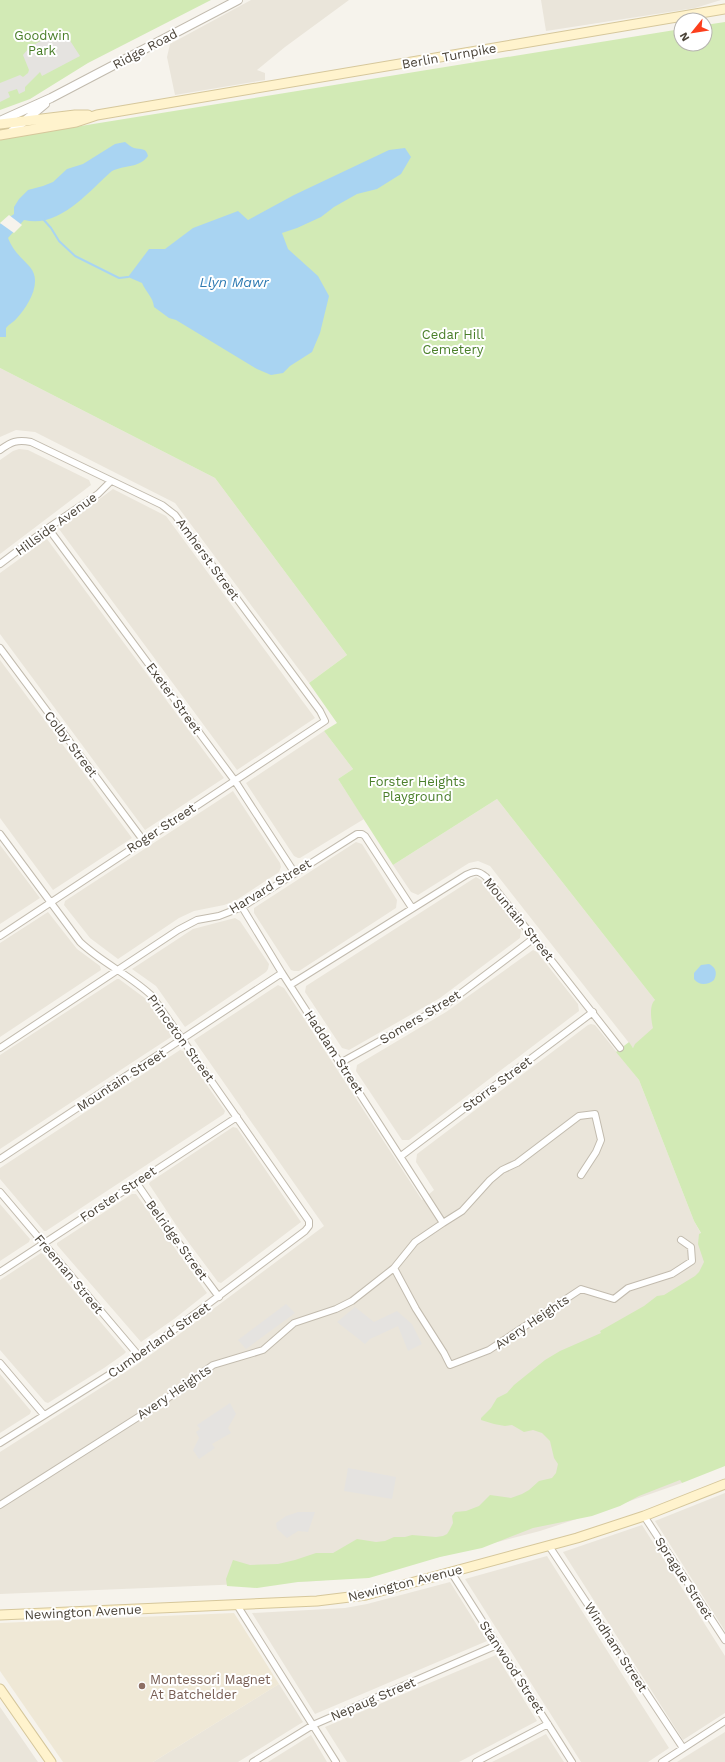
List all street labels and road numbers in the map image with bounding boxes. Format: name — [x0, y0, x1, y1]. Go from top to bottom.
street label: Ridge Road — [110, 26, 180, 72]
street label: Berlin Turnpike — [401, 40, 497, 72]
street label: Hillside Avenue — [12, 489, 100, 559]
street label: Amherst Street — [173, 515, 243, 603]
street label: Exeter Street — [143, 660, 205, 737]
street label: Colby Street — [41, 708, 101, 780]
street label: Roger Street — [124, 800, 199, 856]
street label: Harvard Street — [226, 855, 314, 916]
street label: Mountain Street — [481, 874, 557, 964]
street label: Somers Street — [377, 987, 464, 1047]
street label: Princeton Street — [144, 991, 218, 1085]
street label: Haddam Street — [301, 1007, 367, 1097]
street label: Mountain Street — [74, 1045, 169, 1114]
street label: Storrs Street — [460, 1053, 535, 1115]
street label: Forster Street — [77, 1163, 159, 1225]
street label: Belridge Street — [143, 1197, 211, 1283]
street label: Freeman Street — [31, 1231, 107, 1317]
street label: Avery Heights — [492, 1292, 572, 1352]
street label: Cumberland Street — [105, 1299, 213, 1381]
street label: Avery Heights — [134, 1362, 214, 1422]
street label: Sprague Street — [652, 1534, 716, 1622]
street label: Newington Avenue — [346, 1562, 464, 1604]
street label: Windham Street — [582, 1600, 651, 1695]
street label: Newington Avenue — [24, 1601, 142, 1623]
street label: Stanwood Street — [477, 1618, 548, 1716]
street label: Nepaug Street — [328, 1674, 418, 1724]

